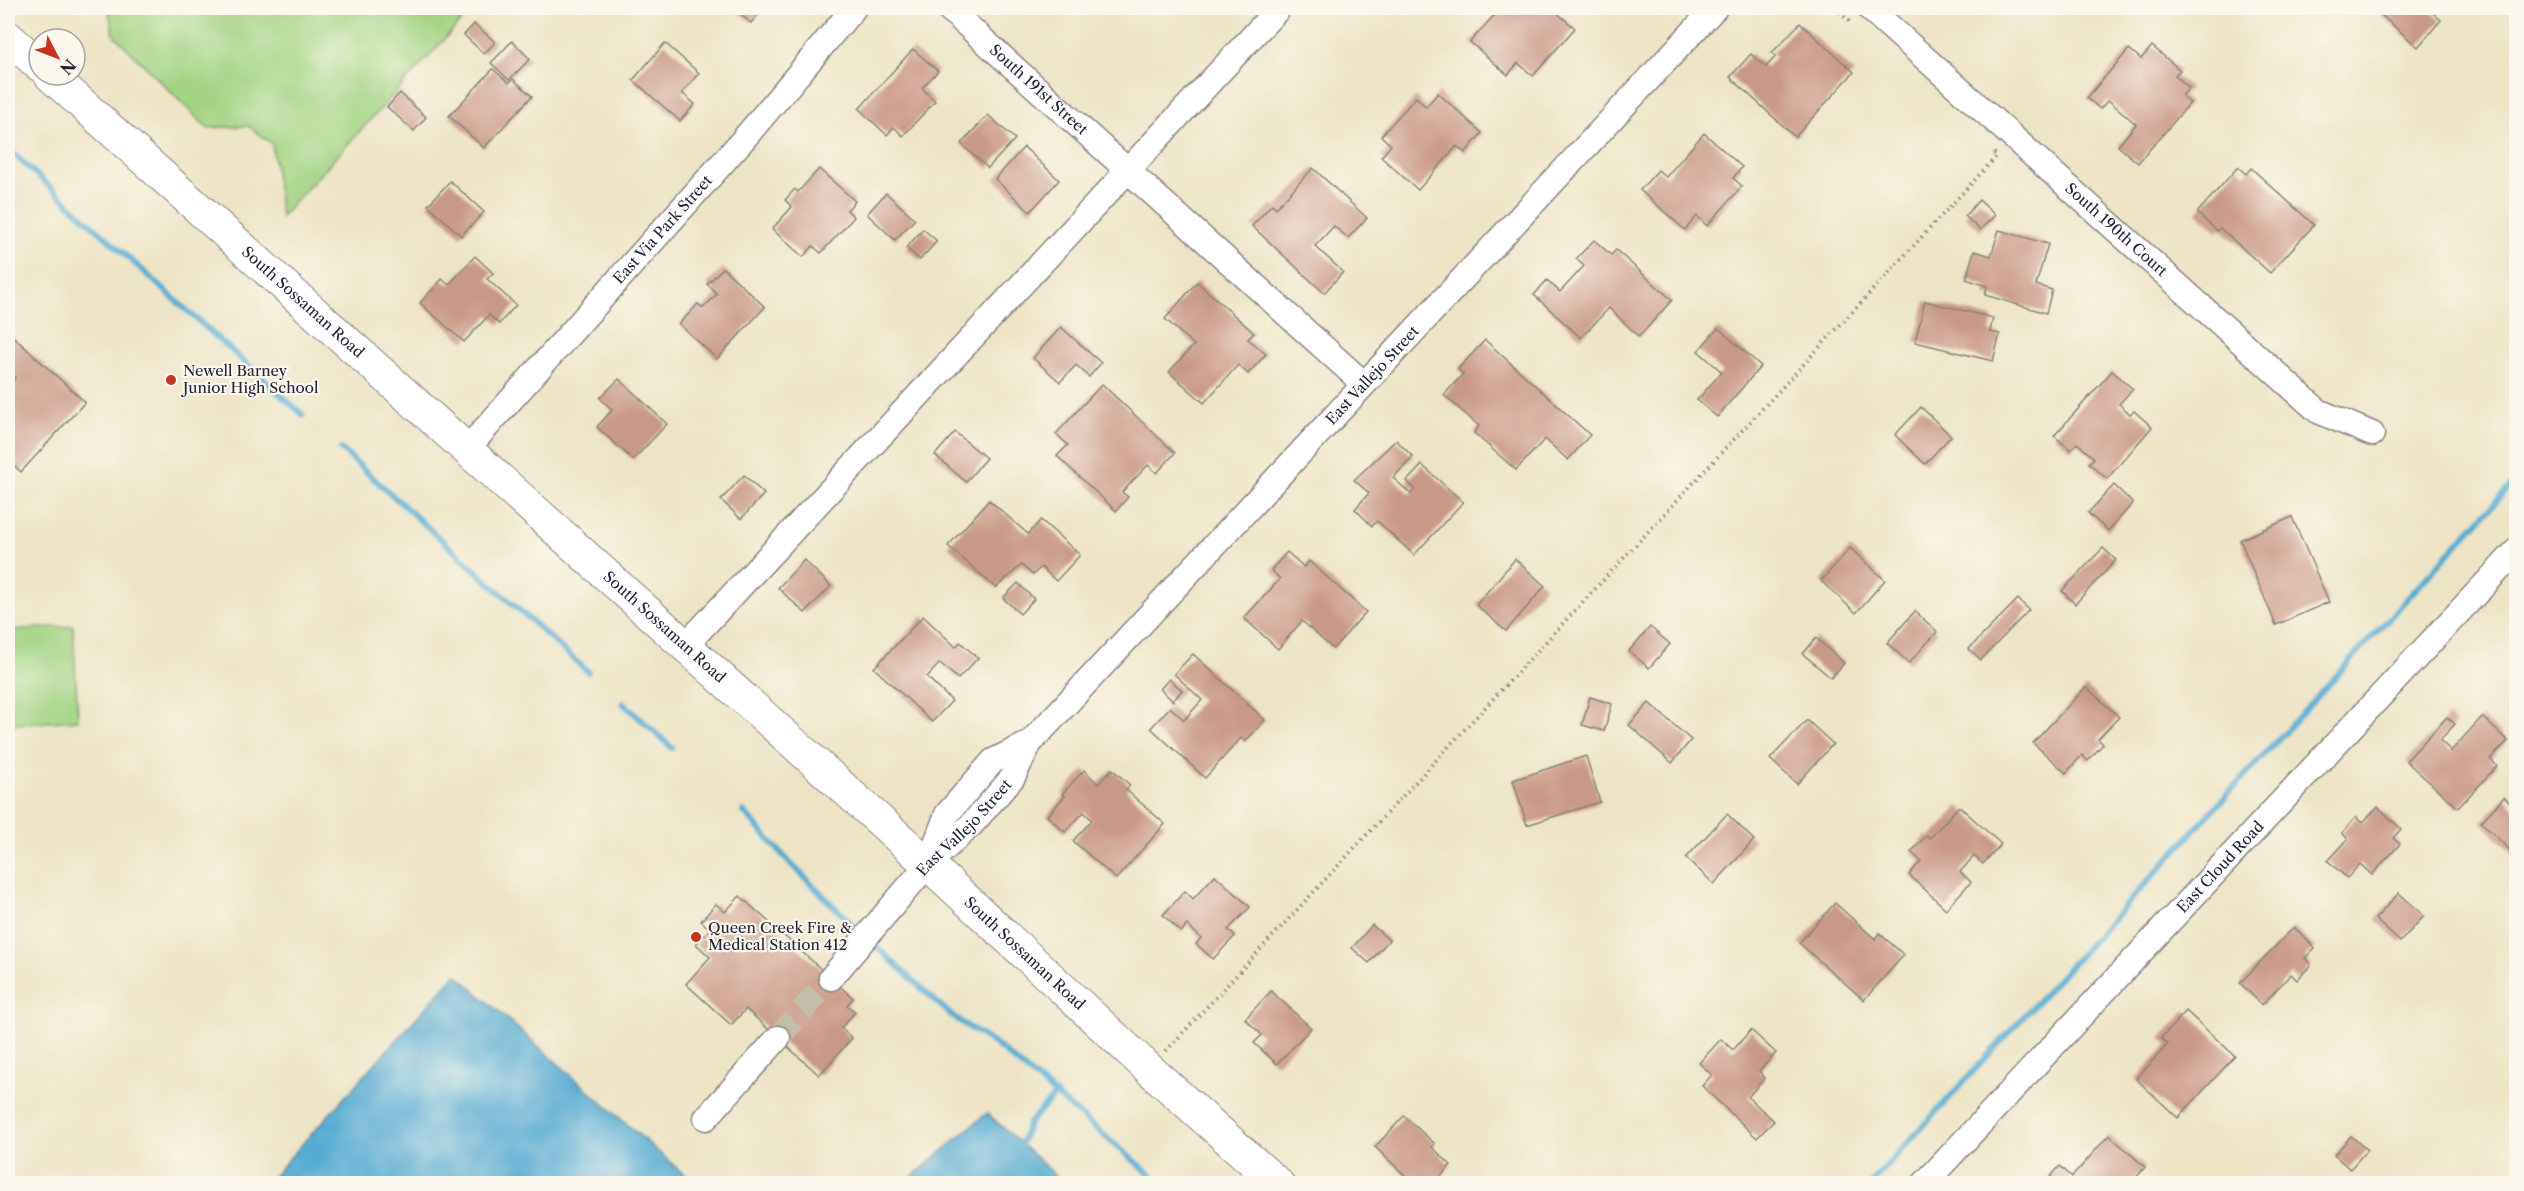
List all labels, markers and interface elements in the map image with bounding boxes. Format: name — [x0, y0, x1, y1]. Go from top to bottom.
north arrow — [27, 27, 87, 87]
street label: South 191st Street — [986, 40, 1092, 139]
text: N — [56, 55, 80, 79]
street label: East Via Park Street — [609, 170, 716, 288]
street label: South 190th Court — [2061, 179, 2172, 281]
street label: South Sossaman Road — [238, 242, 368, 362]
street label: East Vallejo Street — [1322, 321, 1423, 428]
place label: Newell Barney Junior High School — [181, 361, 319, 397]
marker: Newell Barney Junior High School — [164, 373, 178, 387]
street label: South Sossaman Road — [600, 567, 730, 687]
street label: East Vallejo Street — [912, 775, 1016, 880]
street label: East Cloud Road — [2173, 817, 2268, 917]
street label: South Sossaman Road — [961, 892, 1089, 1014]
place label: Queen Creek Fire & Medical Station 412 — [708, 918, 852, 954]
marker: Queen Creek Fire & Medical Station 412 — [689, 930, 703, 944]

